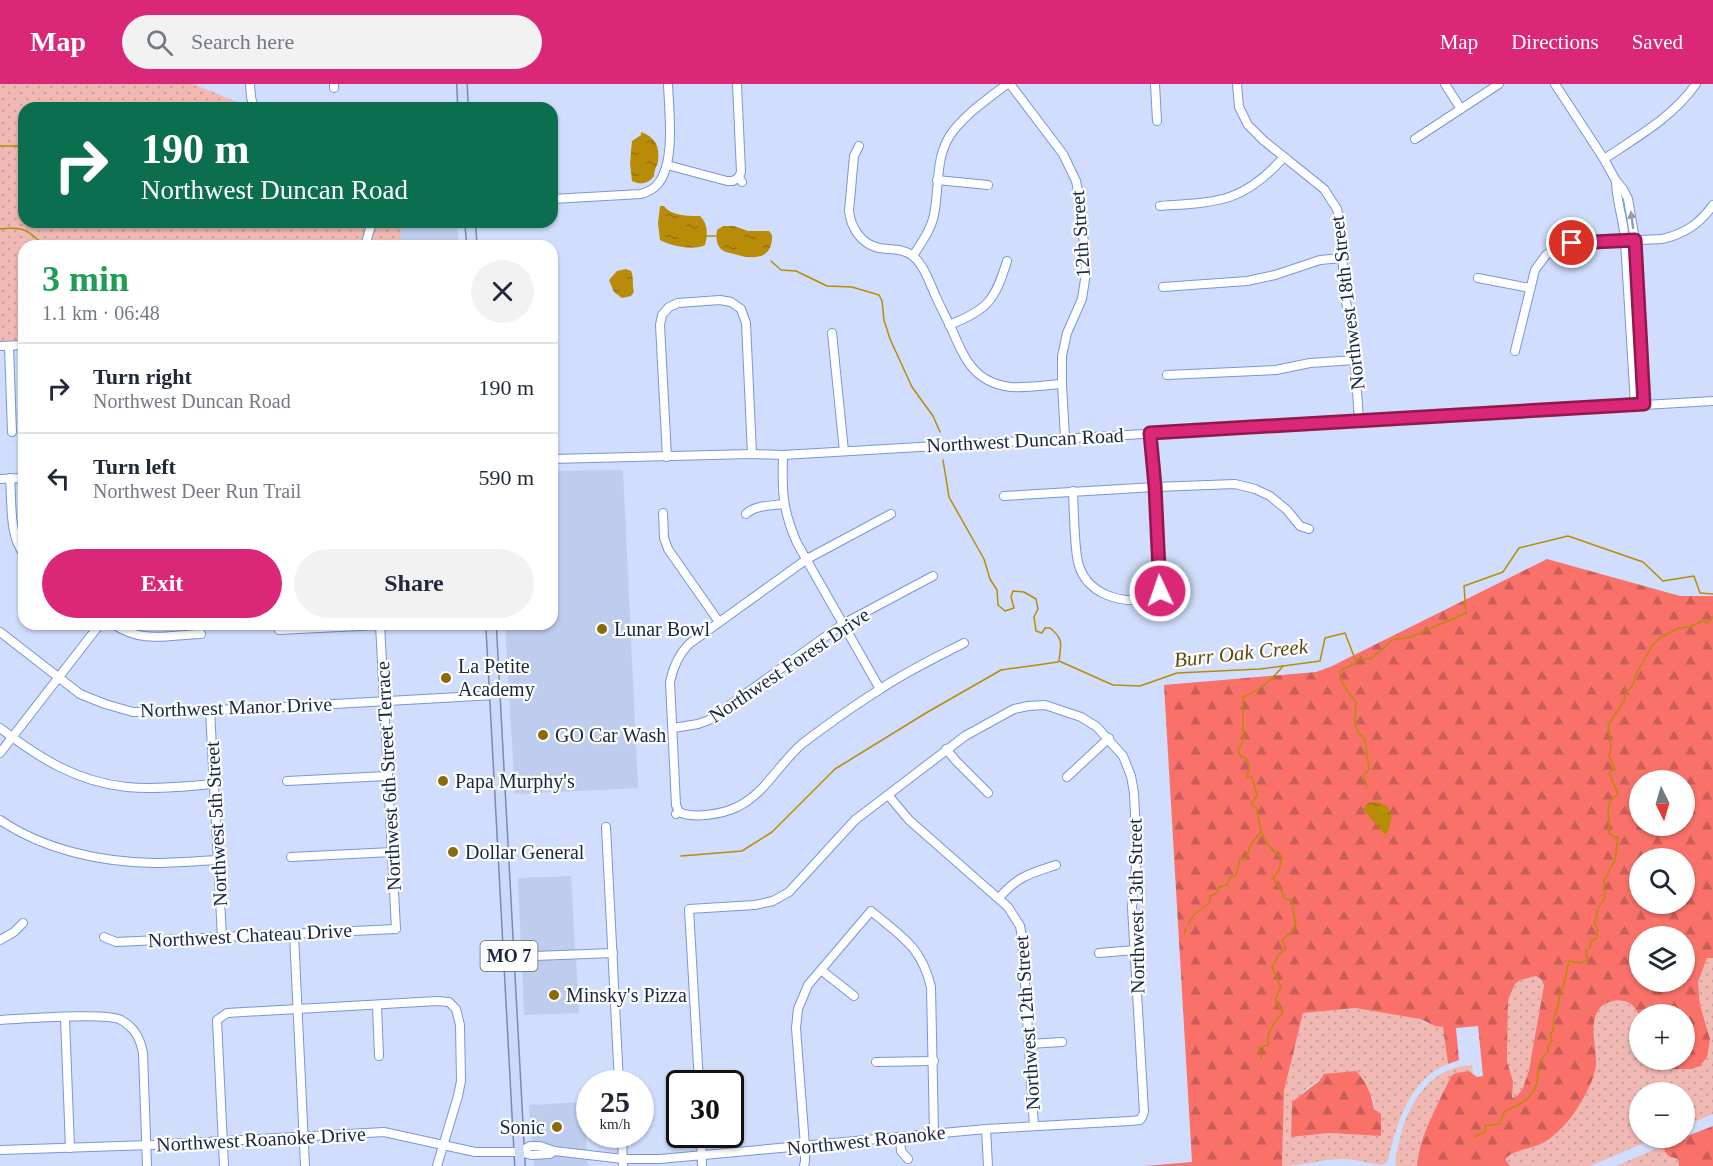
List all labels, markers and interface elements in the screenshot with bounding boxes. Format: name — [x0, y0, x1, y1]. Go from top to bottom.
search box — [122, 15, 542, 69]
text: Map — [30, 26, 86, 57]
icon: search — [143, 26, 176, 59]
text: Search here — [191, 29, 294, 54]
text: Map — [1440, 30, 1478, 54]
text: Directions — [1511, 30, 1599, 54]
text: Saved — [1632, 30, 1683, 54]
icon: right — [42, 126, 120, 204]
text: 190 m — [141, 126, 250, 172]
text: Northwest Duncan Road — [141, 175, 408, 205]
street label: 12th Street — [1066, 189, 1094, 278]
one-way arrow — [1627, 211, 1636, 230]
street label: Northwest 18th Street — [1325, 214, 1369, 391]
pin — [1546, 217, 1597, 268]
icon: arrive — [1555, 226, 1588, 259]
text: 3 min — [42, 259, 129, 299]
button: close — [471, 260, 534, 323]
text: 1.1 km · 06:48 — [42, 302, 160, 324]
text: Turn right — [93, 364, 192, 389]
icon: right — [42, 372, 75, 405]
text: 190 m — [478, 375, 534, 400]
text: Northwest Duncan Road — [93, 390, 291, 412]
street label: Northwest Duncan Road — [926, 424, 1124, 456]
text: Turn left — [93, 454, 176, 479]
icon: left — [42, 462, 75, 495]
text: 590 m — [478, 465, 534, 490]
text: Northwest Deer Run Trail — [93, 480, 301, 502]
button: Exit — [42, 549, 282, 618]
button: Share — [294, 549, 534, 618]
position arrow — [1128, 559, 1192, 623]
street label: Northwest Forest Drive — [705, 603, 874, 727]
place label: Lunar Bowl — [614, 618, 711, 640]
marker: Lunar Bowl — [595, 622, 609, 636]
water label: Burr Oak Creek — [1173, 634, 1310, 672]
place label: La Petite Academy — [458, 655, 535, 701]
street label: Northwest 6th Street Terrace — [371, 661, 405, 891]
marker: La Petite Academy — [439, 671, 453, 685]
street label: Northwest Manor Drive — [140, 693, 333, 721]
place label: GO Car Wash — [555, 724, 666, 746]
marker: GO Car Wash — [536, 728, 550, 742]
street label: Northwest 5th Street — [201, 740, 231, 907]
place label: Papa Murphy's — [455, 770, 575, 793]
north arrow — [1629, 770, 1695, 836]
map controls — [1629, 770, 1695, 1148]
marker: Papa Murphy's — [436, 774, 450, 788]
street label: Northwest 13th Street — [1123, 818, 1149, 994]
place label: Dollar General — [465, 841, 585, 863]
marker: Dollar General — [446, 845, 460, 859]
button: search — [1629, 848, 1695, 914]
street label: Northwest Chateau Drive — [147, 919, 353, 951]
button: layers — [1629, 926, 1695, 992]
street label: Northwest 12th Street — [1010, 934, 1044, 1111]
road number: MO 7 — [480, 941, 538, 971]
place label: Minsky's Pizza — [566, 984, 687, 1007]
marker: Minsky's Pizza — [547, 988, 561, 1002]
button: + — [1629, 1004, 1695, 1070]
speed limit sign: 30 — [666, 1070, 744, 1148]
button: − — [1629, 1082, 1695, 1148]
text: 25 — [600, 1085, 630, 1118]
place label: Sonic — [499, 1116, 545, 1138]
text: km/h — [600, 1116, 630, 1132]
marker: Sonic — [550, 1120, 564, 1134]
street label: Northwest Roanoke — [786, 1121, 947, 1159]
street label: Northwest Roanoke Drive — [156, 1123, 367, 1155]

